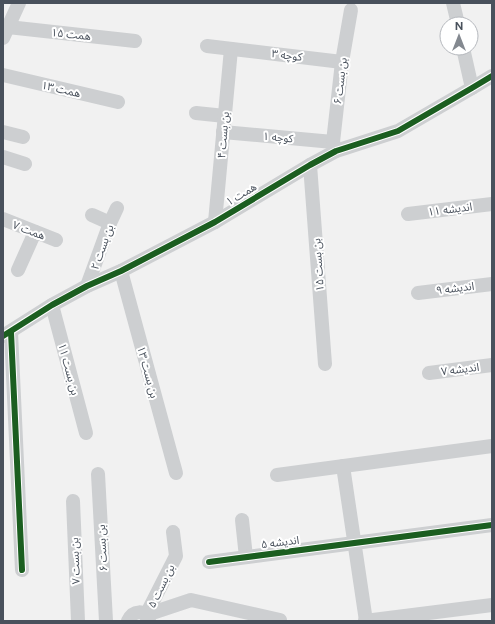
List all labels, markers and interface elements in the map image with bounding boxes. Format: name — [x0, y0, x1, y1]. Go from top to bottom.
north arrow — [439, 16, 479, 56]
text: N — [455, 20, 463, 32]
street label: همت ۱۵ — [50, 26, 92, 42]
street label: کوچه ۳ — [271, 47, 303, 65]
street label: بن بست ۶ — [331, 57, 350, 105]
street label: همت ۱۳ — [40, 79, 82, 99]
street label: بن بست ۴ — [215, 111, 232, 159]
street label: کوچه ۱ — [262, 130, 294, 146]
street label: همت ۱ — [223, 180, 259, 208]
street label: اندیشه ۱۱ — [427, 200, 473, 219]
street label: همت ۷ — [11, 218, 47, 242]
street label: بن بست ۲ — [88, 223, 117, 271]
street label: بن بست ۱۵ — [310, 238, 327, 292]
street label: اندیشه ۹ — [435, 280, 475, 297]
street label: بن بست ۱۱ — [55, 342, 82, 397]
street label: بن بست ۱۳ — [134, 345, 161, 400]
street label: اندیشه ۷ — [440, 361, 480, 378]
street label: بن بست ۶ — [95, 524, 110, 572]
street label: اندیشه ۵ — [260, 534, 300, 551]
street label: بن بست ۷ — [68, 537, 83, 585]
street label: بن بست ۵ — [145, 562, 178, 610]

